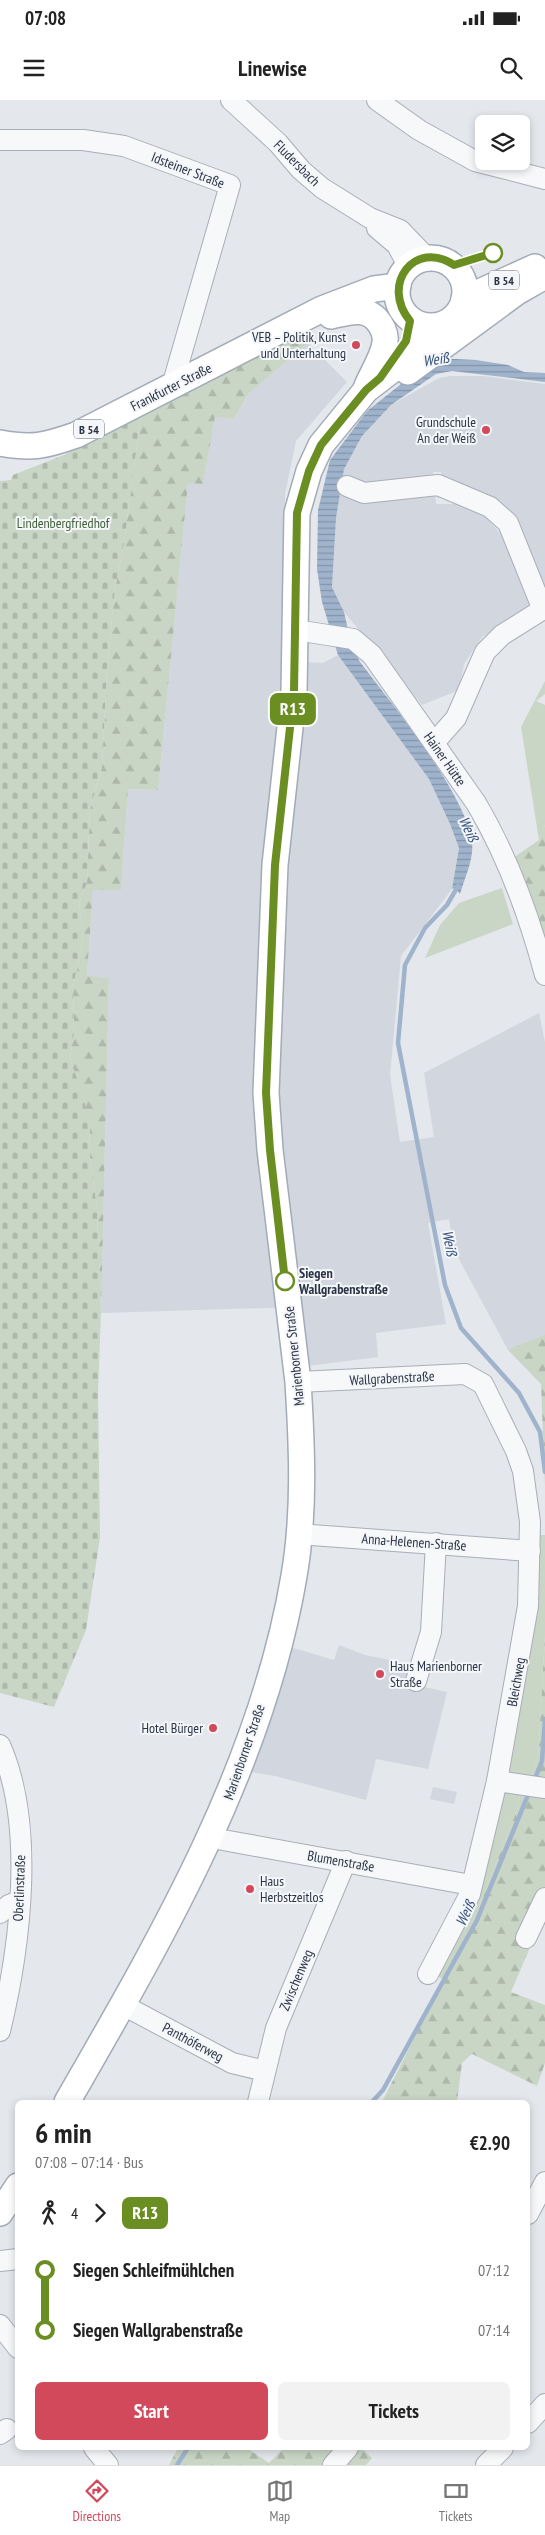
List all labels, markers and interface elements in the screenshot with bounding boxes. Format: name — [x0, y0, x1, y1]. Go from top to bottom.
text: 07:08 — [25, 6, 66, 30]
icon: menu — [20, 54, 48, 82]
text: Linewise — [238, 54, 307, 82]
icon: search — [497, 54, 525, 82]
map controls — [475, 115, 530, 170]
button: layers — [475, 115, 530, 170]
street label: Fludersbach — [270, 136, 324, 190]
street label: Idsteiner Straße — [149, 148, 227, 192]
unlabelled marker — [483, 243, 503, 263]
road number: B 54 — [489, 270, 519, 290]
place label: VEB – Politik, Kunst und Unterhaltung — [251, 328, 346, 362]
marker: VEB – Politik, Kunst und Unterhaltung — [350, 339, 362, 351]
water label: Weiß — [422, 347, 452, 370]
street label: Frankfurter Straße — [127, 359, 215, 415]
place label: Grundschule An der Weiß — [416, 413, 476, 447]
road number: B 54 — [74, 420, 104, 438]
marker: Grundschule An der Weiß — [480, 424, 492, 436]
park label: Lindenbergfriedhof — [17, 514, 110, 532]
line badge: R13 — [264, 693, 322, 725]
text: R13 — [280, 697, 306, 720]
street label: Hainer Hütte — [420, 729, 470, 790]
water label: Weiß — [455, 813, 484, 846]
water label: Weiß — [438, 1228, 462, 1259]
place label: Siegen Wallgrabenstraße — [298, 1264, 388, 1298]
marker: Siegen Wallgrabenstraße — [275, 1271, 295, 1291]
street label: Marienborner Straße — [280, 1305, 308, 1407]
street label: Wallgrabenstraße — [349, 1367, 435, 1389]
street label: Anna-Helenen-Straße — [361, 1529, 467, 1555]
street label: Bleichweg — [503, 1656, 529, 1708]
place label: Haus Marienborner Straße — [390, 1657, 482, 1691]
marker: Haus Marienborner Straße — [374, 1668, 386, 1680]
street label: Marienborner Straße — [219, 1702, 269, 1802]
place label: Hotel Bürger — [142, 1719, 203, 1737]
marker: Hotel Bürger — [207, 1722, 219, 1734]
street label: Blumenstraße — [306, 1846, 376, 1876]
street label: Oberlinstraße — [9, 1854, 29, 1922]
place label: Haus Herbstzeitlos — [260, 1872, 324, 1906]
marker: Haus Herbstzeitlos — [244, 1883, 256, 1895]
water label: Weiß — [451, 1896, 480, 1929]
street label: Zwischenweg — [275, 1947, 317, 2013]
street label: Panthöferweg — [159, 2018, 227, 2066]
text: 6 min — [35, 2114, 92, 2151]
text: €2.90 — [470, 2131, 510, 2155]
text: 07:08 – 07:14 · Bus — [35, 2152, 143, 2172]
icon: walk — [35, 2199, 63, 2227]
icon: forward — [86, 2199, 114, 2227]
text: R13 — [132, 2201, 158, 2224]
text: 4 — [71, 2203, 78, 2223]
text: Siegen Schleifmühlchen — [73, 2258, 234, 2282]
text: 07:12 — [478, 2260, 510, 2280]
text: Siegen Wallgrabenstraße — [73, 2318, 243, 2342]
text: 07:14 — [478, 2320, 510, 2340]
button: Start — [35, 2382, 268, 2440]
button: Tickets — [278, 2382, 510, 2440]
tab: Directions — [72, 2477, 121, 2525]
tab: Map — [266, 2477, 294, 2525]
tab: Tickets — [439, 2477, 473, 2525]

